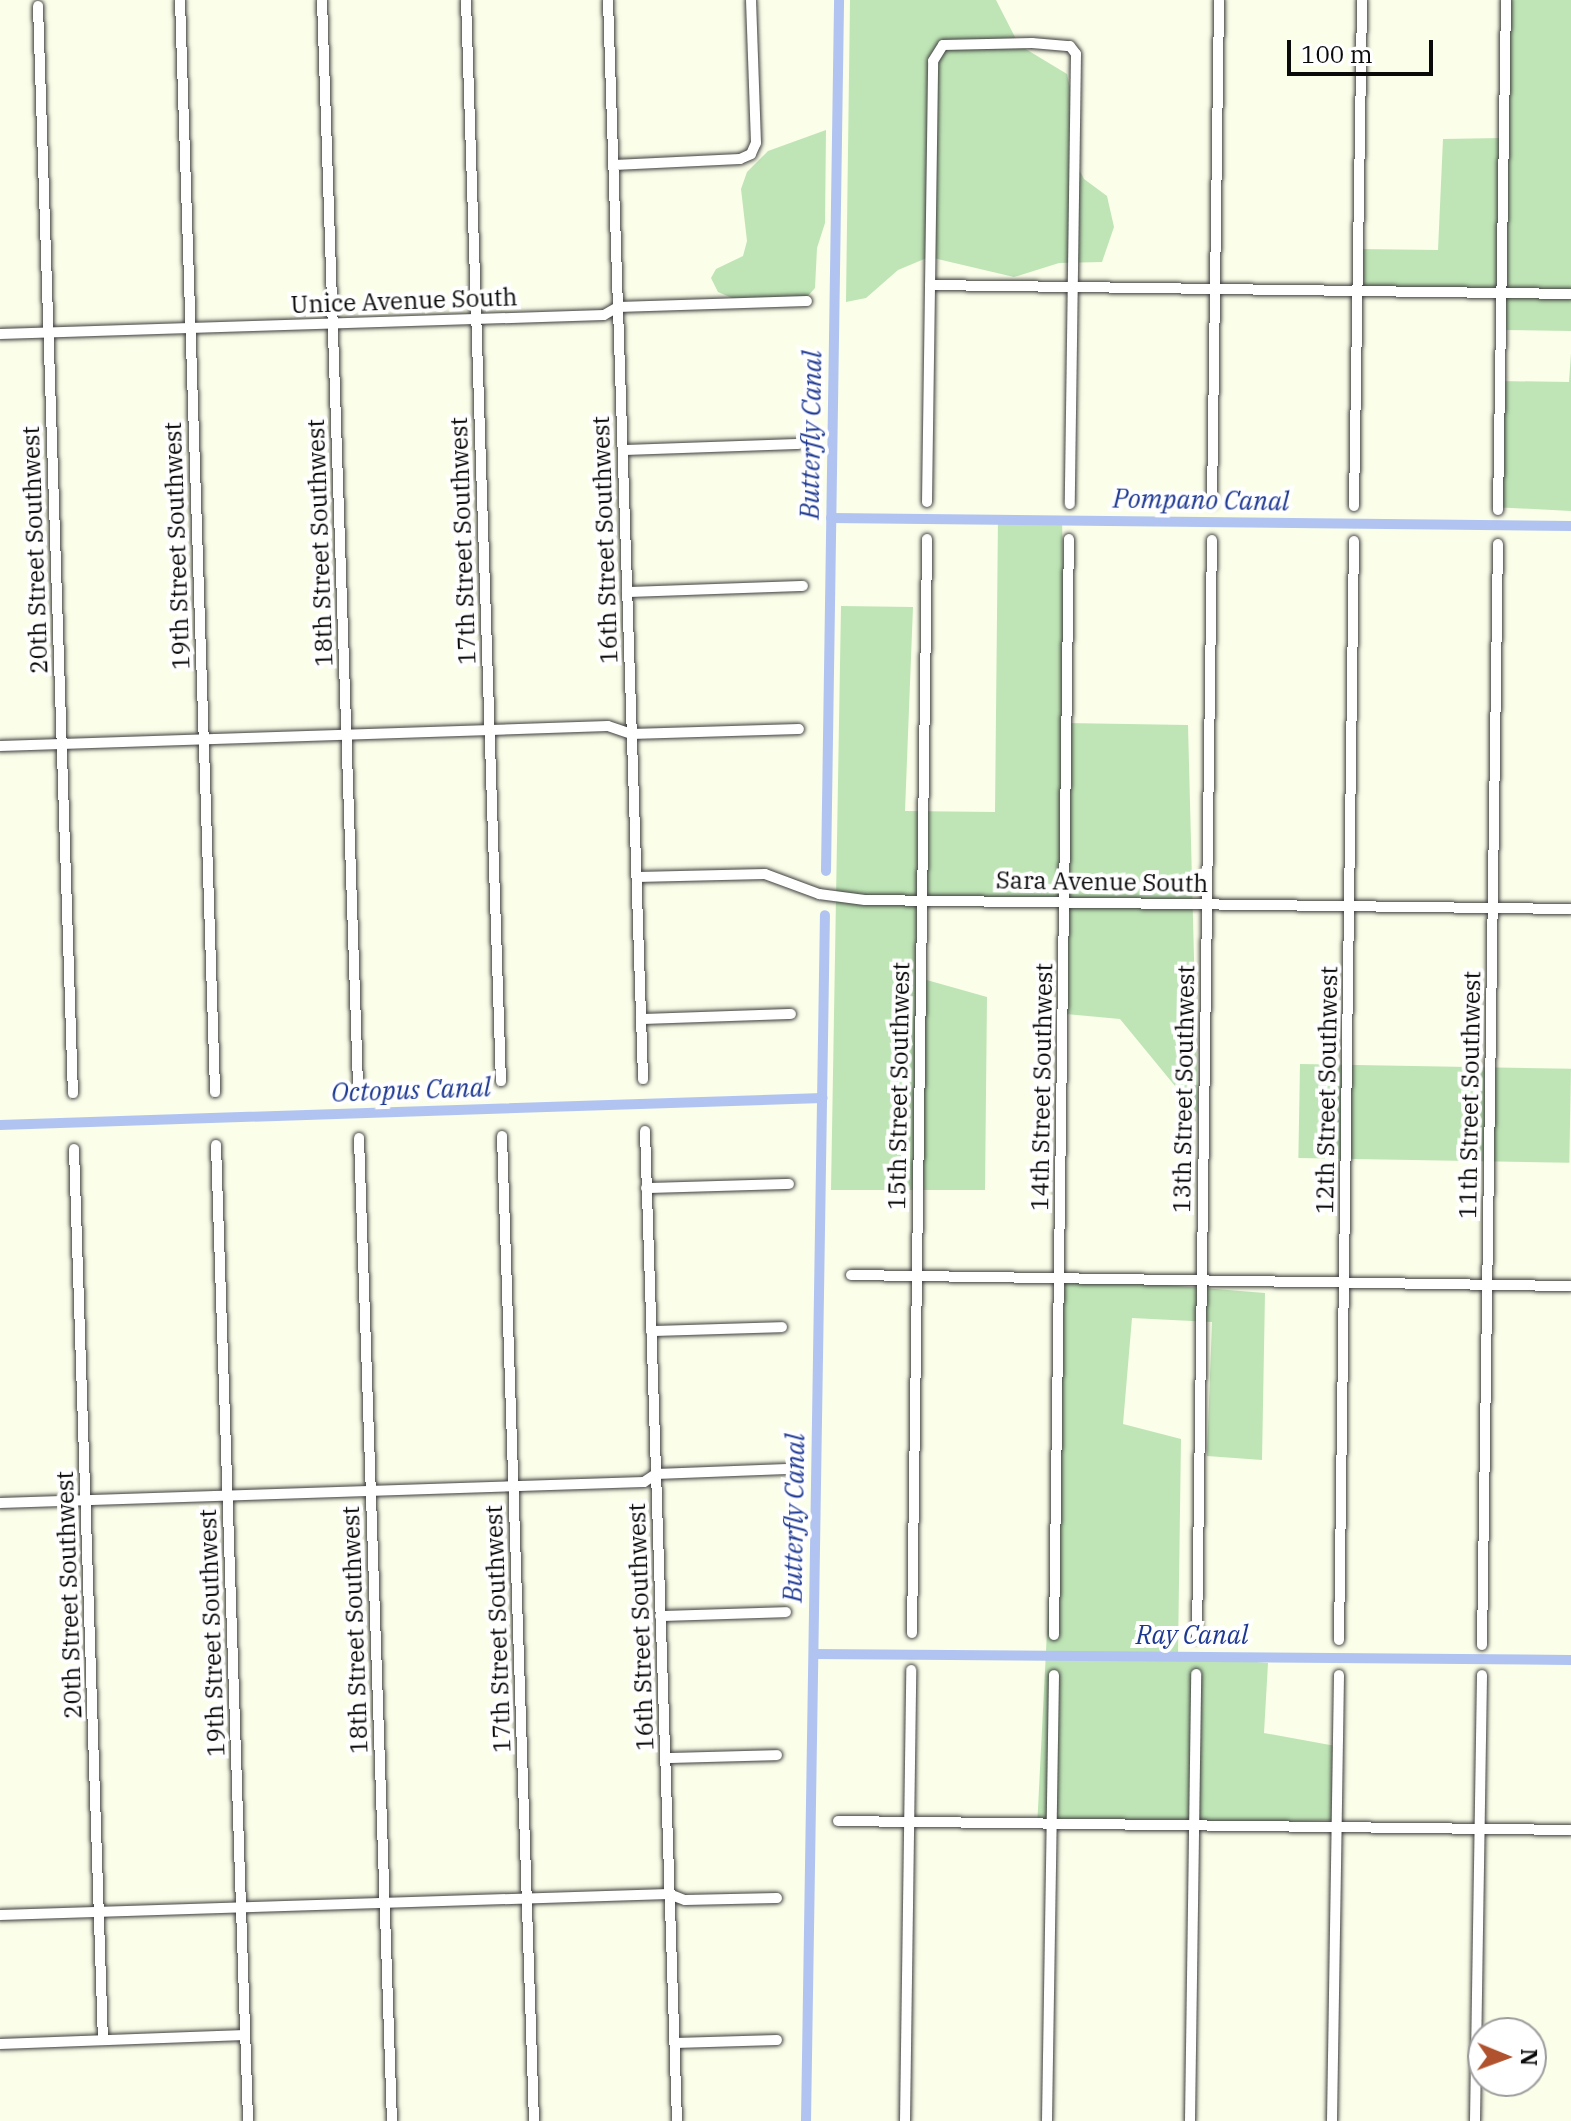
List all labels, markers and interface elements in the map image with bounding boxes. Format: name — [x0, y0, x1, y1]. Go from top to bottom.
scale bar — [1291, 24, 1437, 74]
text: 100 m — [1301, 38, 1373, 70]
street label: Unice Avenue South — [290, 283, 518, 319]
water label: Butterfly Canal — [794, 350, 828, 520]
street label: 16th Street Southwest — [586, 416, 624, 664]
street label: 17th Street Southwest — [444, 417, 482, 665]
street label: 18th Street Southwest — [301, 419, 339, 667]
street label: 19th Street Southwest — [158, 422, 196, 670]
street label: 20th Street Southwest — [16, 426, 54, 674]
water label: Pompano Canal — [1113, 483, 1289, 517]
street label: Sara Avenue South — [996, 866, 1208, 898]
street label: 15th Street Southwest — [882, 962, 916, 1210]
street label: 14th Street Southwest — [1025, 963, 1059, 1211]
street label: 13th Street Southwest — [1167, 965, 1201, 1213]
street label: 12th Street Southwest — [1310, 966, 1344, 1214]
street label: 11th Street Southwest — [1453, 971, 1487, 1219]
water label: Octopus Canal — [331, 1072, 491, 1108]
water label: Butterfly Canal — [777, 1433, 811, 1603]
street label: 20th Street Southwest — [50, 1471, 88, 1719]
street label: 16th Street Southwest — [622, 1503, 660, 1751]
street label: 17th Street Southwest — [479, 1505, 517, 1753]
street label: 18th Street Southwest — [336, 1506, 374, 1754]
street label: 19th Street Southwest — [193, 1509, 231, 1757]
water label: Ray Canal — [1136, 1619, 1248, 1651]
north arrow — [1467, 2017, 1547, 2097]
text: N — [1515, 2048, 1544, 2066]

